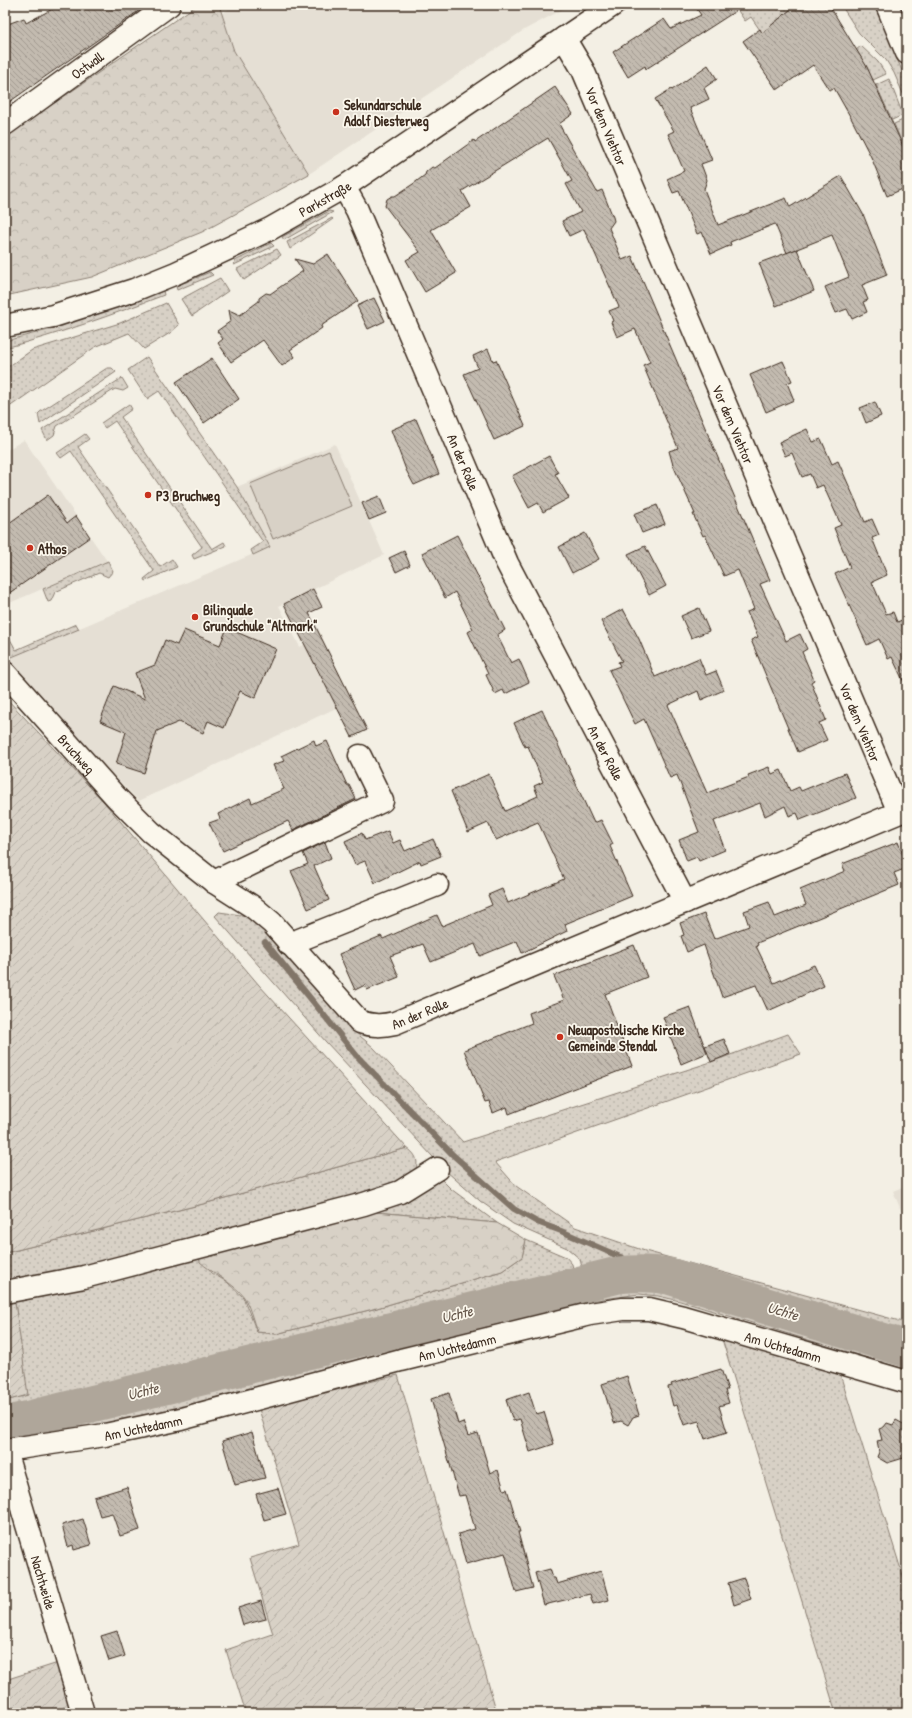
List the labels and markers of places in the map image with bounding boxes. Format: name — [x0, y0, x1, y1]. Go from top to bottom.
place label: Sekundarschule Adolf Diesterweg — [344, 95, 429, 132]
marker: Sekundarschule Adolf Diesterweg — [331, 107, 341, 117]
place label: P3 Bruchweg — [156, 486, 220, 507]
marker: P3 Bruchweg — [143, 490, 153, 500]
place label: Athos — [38, 539, 67, 558]
marker: Athos — [25, 543, 35, 553]
place label: Bilinguale Grundschule "Altmark" — [203, 600, 317, 635]
marker: Bilinguale Grundschule "Altmark" — [190, 612, 200, 622]
place label: Neuapostolische Kirche Gemeinde Stendal — [568, 1020, 685, 1055]
marker: Neuapostolische Kirche Gemeinde Stendal — [555, 1032, 565, 1042]

